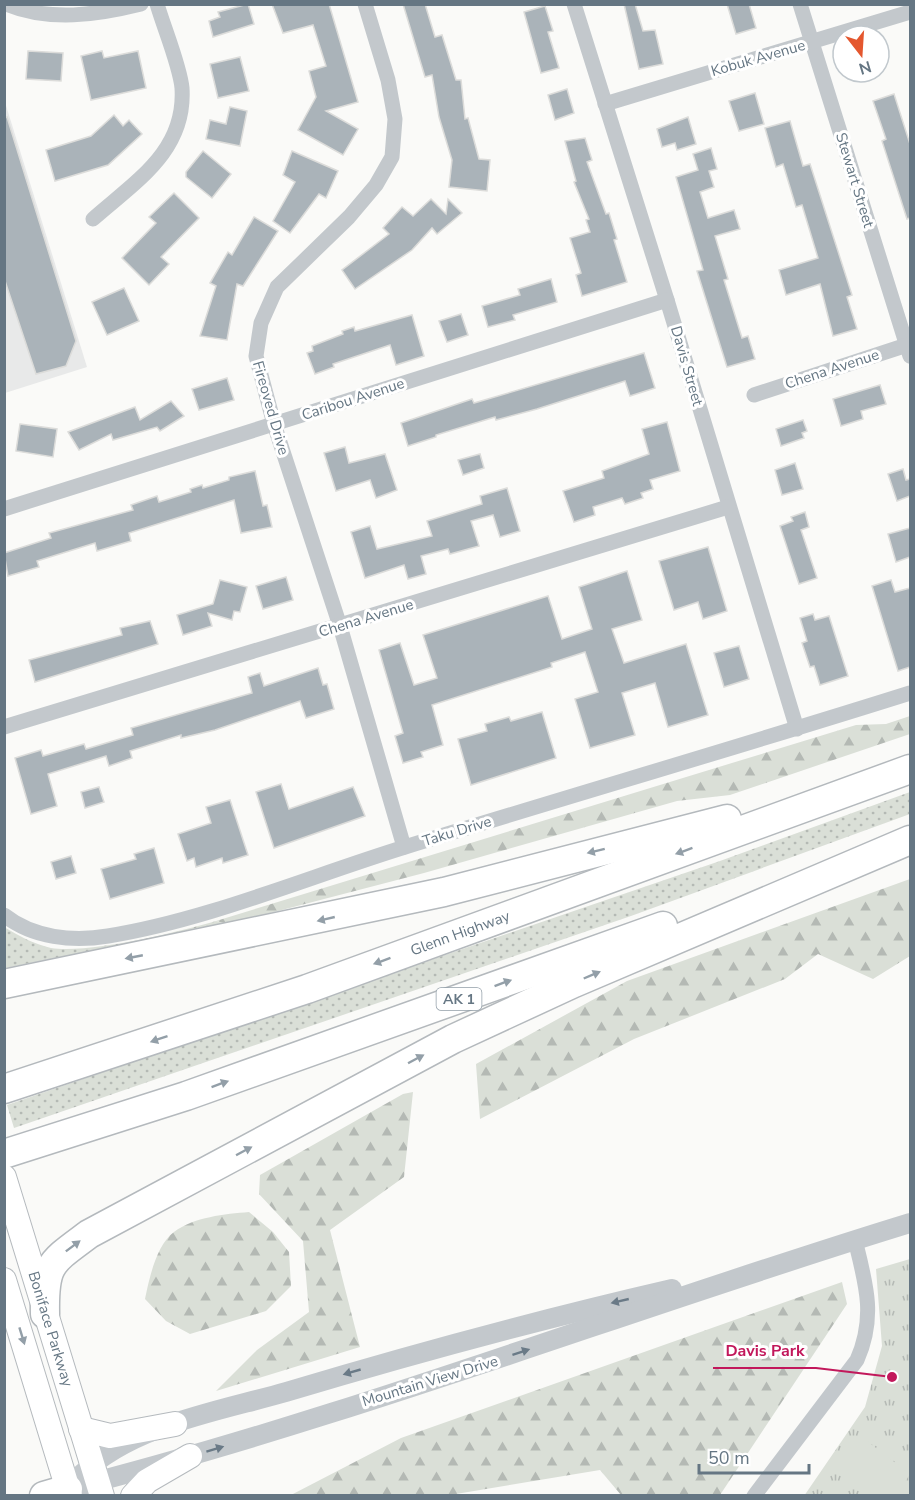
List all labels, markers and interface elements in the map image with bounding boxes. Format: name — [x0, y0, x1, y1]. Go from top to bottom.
north arrow — [831, 24, 891, 84]
street label: Kobuk Avenue — [709, 35, 807, 81]
text: N — [856, 55, 874, 80]
street label: Stewart Street — [831, 130, 879, 231]
street label: Davis Street — [666, 324, 708, 409]
street label: Chena Avenue — [782, 344, 882, 394]
street label: Fireoved Drive — [248, 359, 294, 457]
street label: Caribou Avenue — [299, 373, 407, 425]
street label: Chena Avenue — [316, 594, 416, 642]
street label: Taku Drive — [420, 811, 494, 851]
one-way arrow — [587, 847, 606, 857]
one-way arrow — [675, 847, 693, 856]
street label: Glenn Highway — [408, 906, 513, 960]
one-way arrow — [316, 914, 335, 924]
one-way arrow — [125, 953, 144, 962]
one-way arrow — [373, 956, 391, 966]
one-way arrow — [583, 970, 601, 980]
one-way arrow — [494, 978, 512, 988]
road number: AK 1 — [436, 988, 482, 1010]
one-way arrow — [150, 1035, 168, 1045]
one-way arrow — [407, 1054, 424, 1064]
one-way arrow — [211, 1079, 229, 1089]
one-way arrow — [235, 1146, 252, 1156]
one-way arrow — [66, 1240, 81, 1252]
street label: Boniface Parkway — [24, 1269, 78, 1389]
one-way arrow — [611, 1297, 629, 1307]
one-way arrow — [18, 1327, 27, 1345]
callout: Davis Park — [713, 1334, 816, 1368]
text: Davis Park — [725, 1340, 805, 1362]
one-way arrow — [512, 1347, 530, 1357]
street label: Mountain View Drive — [360, 1351, 500, 1411]
one-way arrow — [343, 1368, 361, 1377]
scale bar — [699, 1437, 808, 1475]
one-way arrow — [206, 1443, 224, 1453]
text: 50 m — [708, 1446, 750, 1470]

